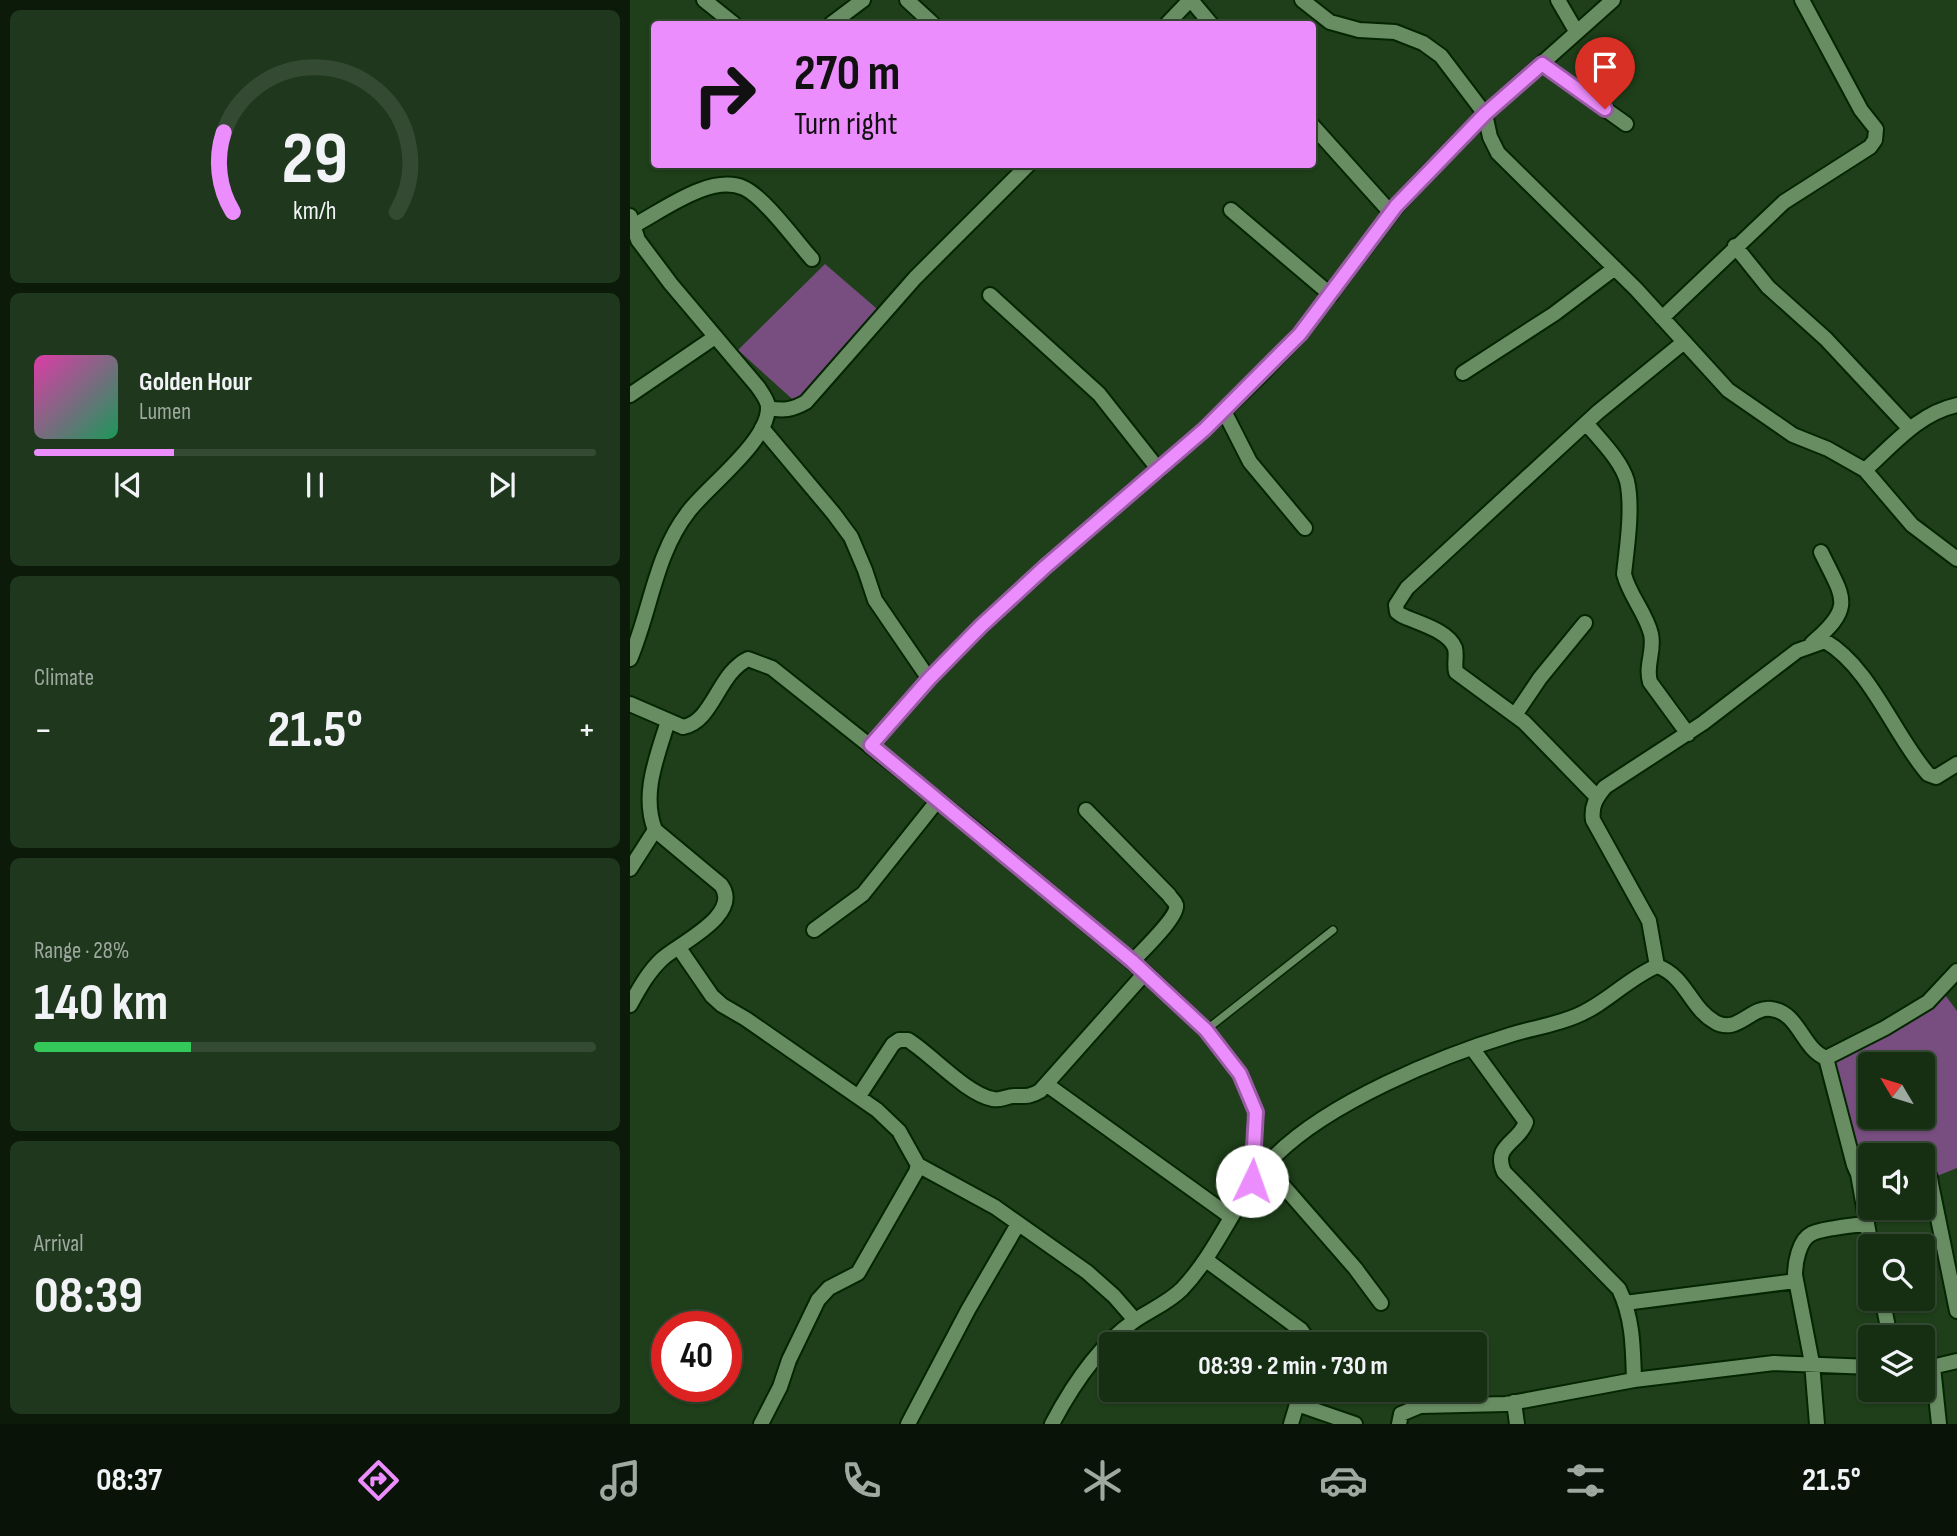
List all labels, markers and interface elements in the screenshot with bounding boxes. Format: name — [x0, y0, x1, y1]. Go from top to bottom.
pin — [1575, 37, 1635, 109]
text: 270 m — [794, 45, 900, 104]
icon: arrive — [1586, 48, 1624, 86]
icon: right — [679, 49, 770, 140]
text: Turn right — [794, 105, 898, 144]
text: 29 — [282, 117, 348, 205]
text: km/h — [293, 196, 337, 227]
text: Golden Hour — [139, 367, 252, 398]
text: Lumen — [139, 398, 191, 426]
icon: previous — [109, 466, 147, 504]
icon: pause — [296, 466, 334, 504]
icon: next — [483, 466, 521, 504]
text: Climate — [34, 664, 94, 692]
text: 21.5° — [267, 699, 363, 762]
text: − — [34, 708, 53, 753]
text: + — [577, 708, 596, 753]
text: Range · 28% — [34, 937, 129, 965]
text: 140 km — [34, 972, 168, 1035]
north arrow — [1858, 1052, 1936, 1129]
map controls — [1858, 1052, 1935, 1402]
button: sound — [1858, 1143, 1935, 1220]
position arrow — [1215, 1144, 1289, 1218]
text: Arrival — [34, 1230, 83, 1258]
button: search — [1858, 1234, 1935, 1311]
text: 08:39 — [34, 1265, 143, 1328]
speed limit sign: 40 — [651, 1311, 742, 1402]
button: layers — [1858, 1325, 1935, 1402]
text: 08:39 · 2 min · 730 m — [1198, 1351, 1388, 1382]
icon: directions — [354, 1456, 403, 1505]
icon: music — [596, 1456, 645, 1505]
icon: phone — [837, 1456, 886, 1505]
icon: climate — [1078, 1456, 1127, 1505]
icon: car — [1319, 1456, 1368, 1505]
icon: filters — [1561, 1456, 1610, 1505]
text: 08:37 — [96, 1461, 162, 1500]
text: 21.5° — [1802, 1461, 1861, 1500]

